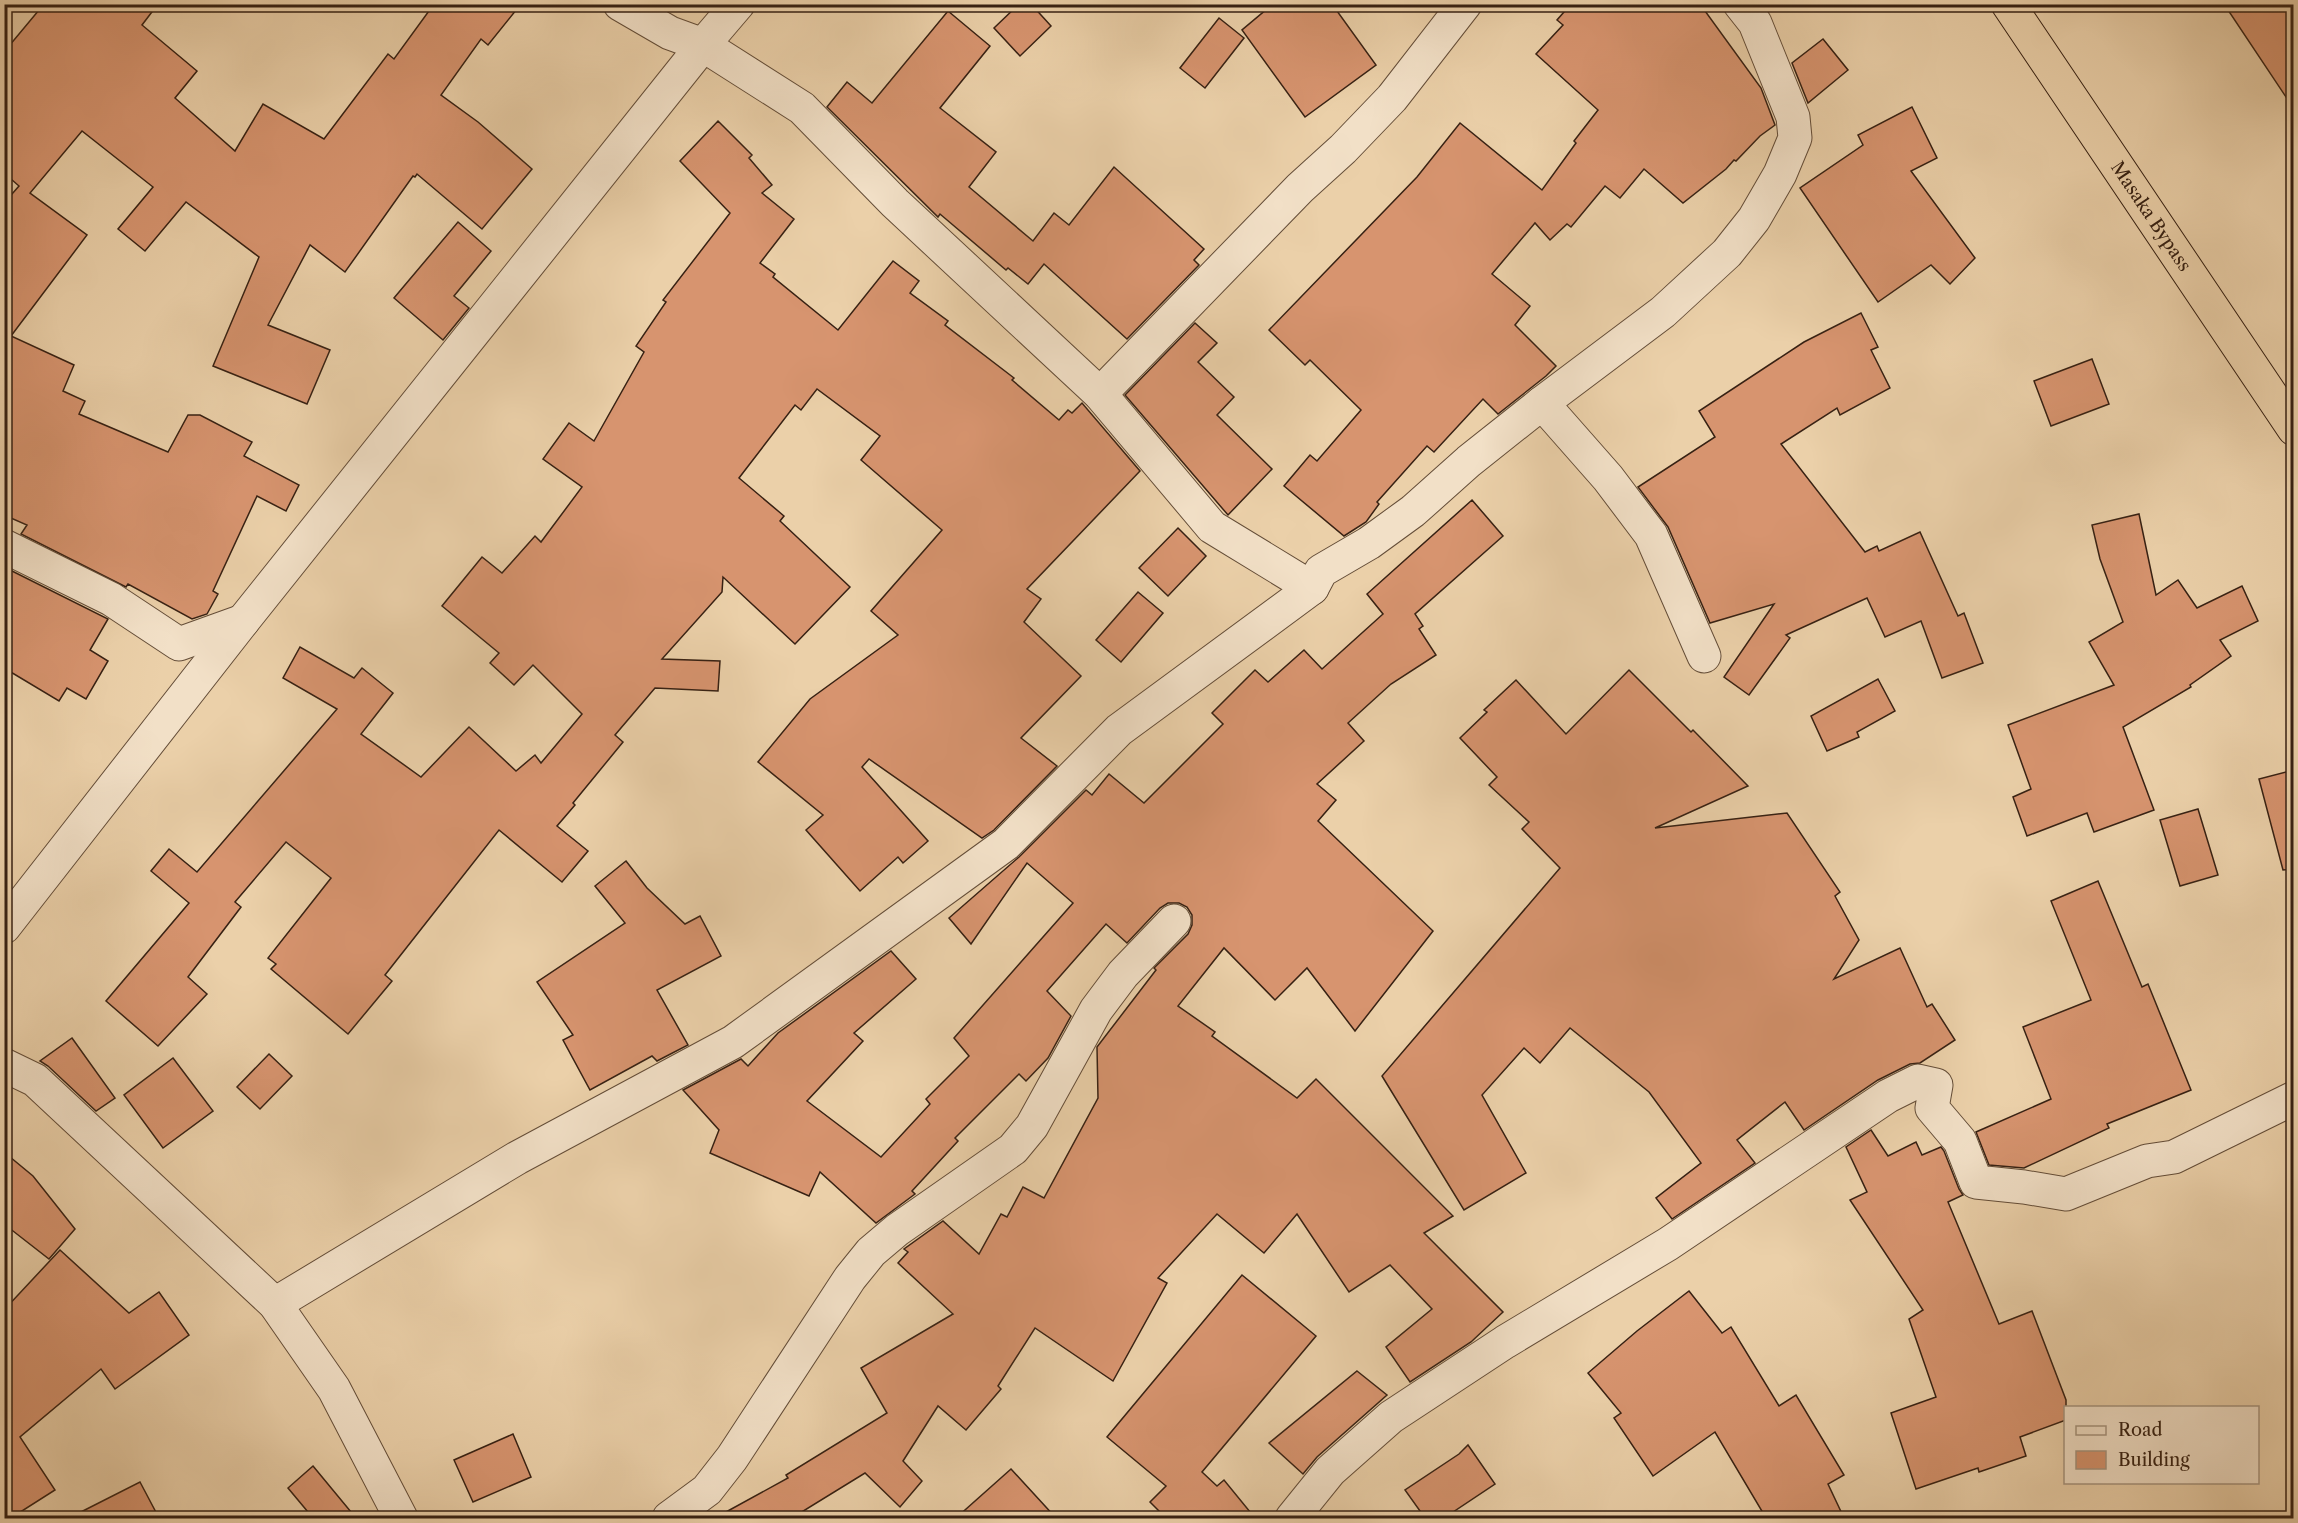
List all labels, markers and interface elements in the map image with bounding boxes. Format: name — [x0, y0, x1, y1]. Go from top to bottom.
street label: Masaka Bypass — [2106, 157, 2196, 276]
legend — [2064, 1406, 2259, 1484]
text: Road — [2118, 1419, 2163, 1441]
text: Building — [2118, 1449, 2190, 1471]

